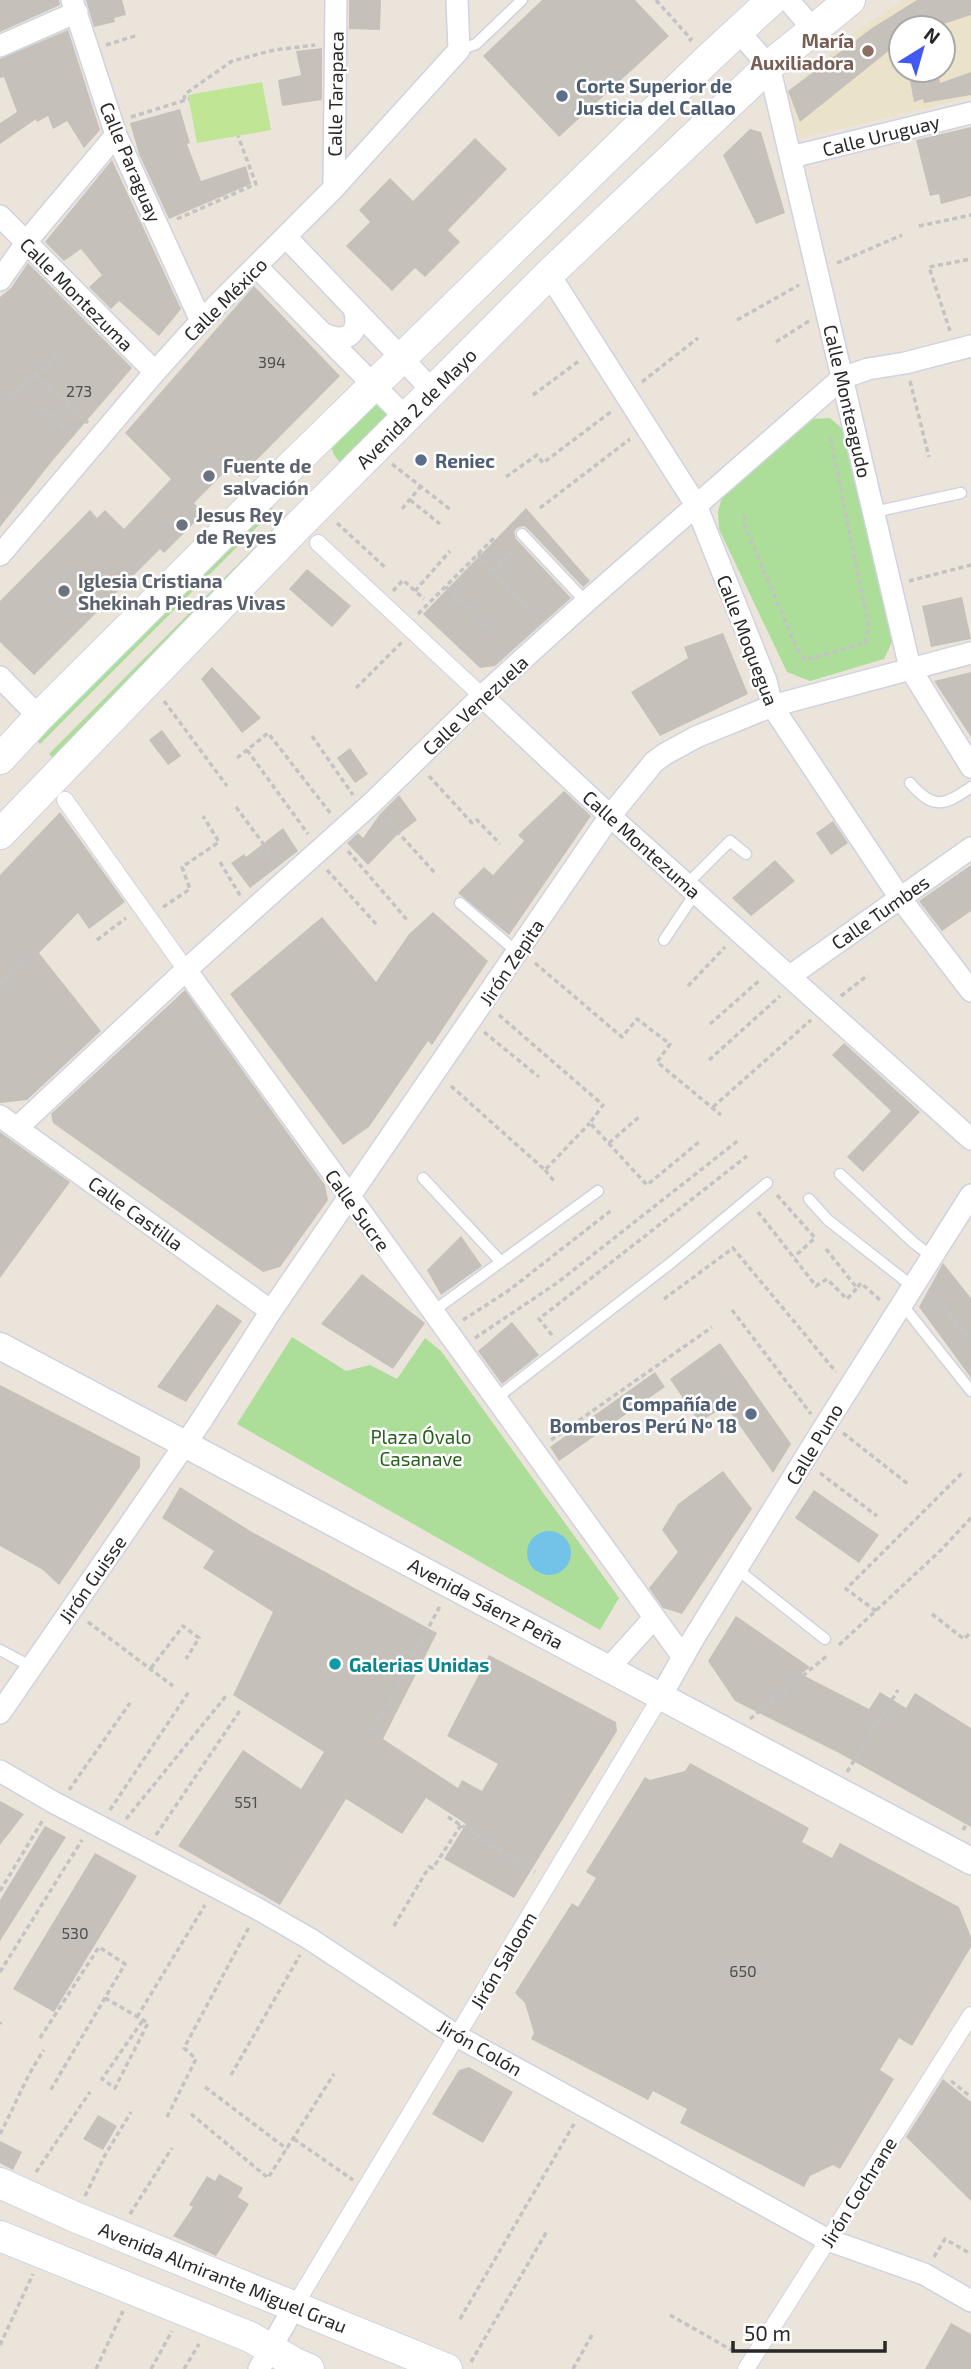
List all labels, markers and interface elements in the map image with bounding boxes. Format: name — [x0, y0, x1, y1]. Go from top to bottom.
north arrow — [887, 14, 957, 84]
text: N — [920, 22, 945, 48]
place label: María Auxiliadora — [751, 29, 854, 74]
street label: Calle Tarapaca — [322, 31, 348, 157]
marker: María Auxiliadora — [860, 43, 876, 59]
place label: Corte Superior de Justicia del Callao — [576, 74, 736, 119]
marker: Corte Superior de Justicia del Callao — [554, 88, 570, 104]
street label: Calle Paraguay — [95, 98, 167, 226]
street label: Calle Uruguay — [820, 109, 942, 161]
street label: Calle Montezuma — [16, 233, 138, 355]
street label: Calle México — [178, 252, 272, 346]
street label: Calle Monteagudo — [819, 322, 877, 480]
street label: Avenida 2 de Mayo — [351, 343, 481, 473]
house number: 394 — [258, 352, 286, 371]
house number: 273 — [66, 381, 92, 400]
place label: Reniec — [435, 449, 495, 472]
marker: Reniec — [413, 452, 429, 468]
place label: Fuente de salvación — [223, 454, 312, 499]
marker: Fuente de salvación — [201, 468, 217, 484]
place label: Jesus Rey de Reyes — [196, 503, 283, 549]
marker: Jesus Rey de Reyes — [174, 517, 190, 533]
place label: Iglesia Cristiana Shekinah Piedras Vivas — [78, 569, 286, 614]
street label: Calle Moquegua — [713, 571, 783, 709]
marker: Iglesia Cristiana Shekinah Piedras Vivas — [56, 583, 72, 599]
street label: Calle Venezuela — [418, 650, 532, 760]
street label: Calle Montezuma — [578, 785, 706, 903]
street label: Calle Tumbes — [827, 870, 933, 954]
street label: Jirón Zepita — [474, 915, 548, 1009]
street label: Calle Sucre — [321, 1165, 395, 1255]
street label: Calle Castilla — [84, 1171, 188, 1255]
place label: Compañía de Bomberos Perú Nº 18 — [549, 1392, 737, 1437]
street label: Calle Puno — [781, 1399, 847, 1489]
marker: Compañía de Bomberos Perú Nº 18 — [743, 1406, 759, 1422]
park label: Plaza Óvalo Casanave — [370, 1425, 472, 1470]
street label: Jirón Guisse — [53, 1531, 131, 1627]
street label: Avenida Sáenz Peña — [405, 1552, 567, 1654]
place label: Galerias Unidas — [349, 1653, 489, 1676]
marker: Galerias Unidas — [327, 1656, 343, 1672]
house number: 551 — [234, 1792, 258, 1811]
street label: Jirón Saloom — [465, 1907, 541, 2013]
house number: 530 — [61, 1923, 89, 1942]
house number: 650 — [729, 1961, 757, 1980]
street label: Jirón Colón — [434, 2014, 526, 2080]
street label: Jirón Cochrane — [815, 2133, 901, 2251]
street label: Avenida Almirante Miguel Grau — [96, 2217, 350, 2337]
scale bar — [733, 2310, 885, 2354]
text: 50 m — [744, 2320, 791, 2345]

